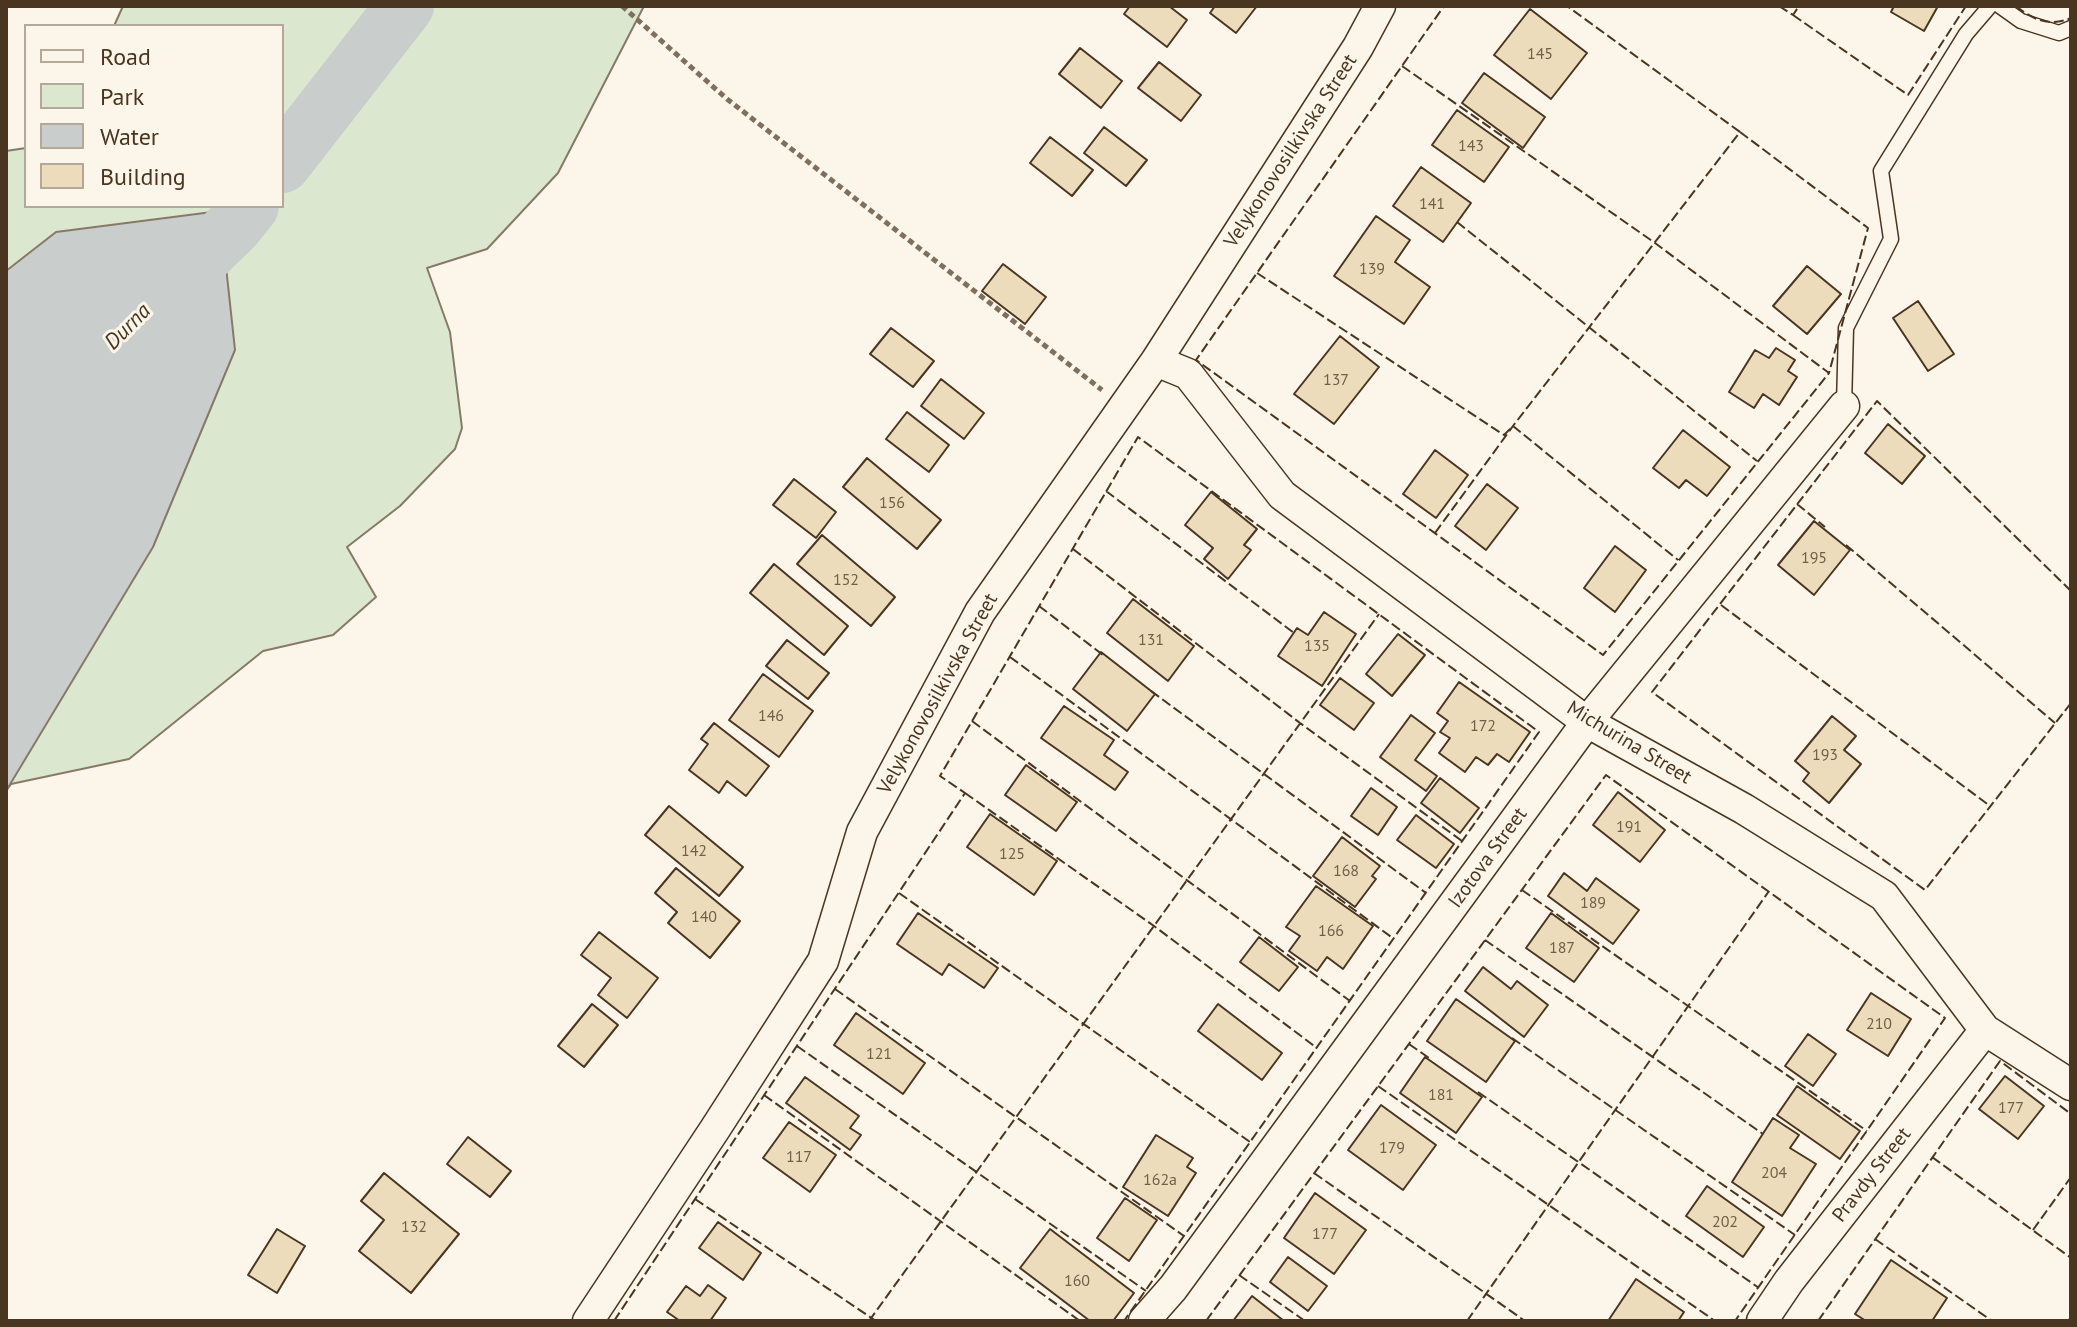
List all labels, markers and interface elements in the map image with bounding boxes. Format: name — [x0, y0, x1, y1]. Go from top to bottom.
legend — [24, 24, 284, 208]
text: Road — [100, 41, 151, 72]
house number: 145 — [1527, 44, 1553, 64]
street label: Velykonovosilkivska Street — [1219, 50, 1363, 252]
text: Park — [100, 81, 144, 112]
text: Water — [100, 121, 159, 152]
house number: 143 — [1458, 136, 1484, 156]
text: Building — [100, 161, 186, 192]
house number: 141 — [1419, 194, 1445, 214]
house number: 139 — [1359, 259, 1385, 279]
water label: Durna — [99, 298, 157, 356]
house number: 137 — [1323, 370, 1349, 390]
house number: 156 — [879, 493, 905, 513]
house number: 195 — [1801, 548, 1827, 568]
house number: 152 — [833, 570, 859, 590]
street label: Velykonovosilkivska Street — [873, 589, 1003, 799]
house number: 131 — [1138, 630, 1164, 650]
house number: 135 — [1304, 636, 1330, 656]
street label: Michurina Street — [1562, 696, 1696, 790]
house number: 146 — [758, 706, 784, 726]
house number: 172 — [1470, 716, 1496, 736]
house number: 193 — [1812, 745, 1838, 765]
street label: Izotova Street — [1444, 803, 1532, 913]
house number: 191 — [1616, 817, 1642, 837]
house number: 142 — [681, 841, 707, 861]
house number: 125 — [999, 844, 1025, 864]
house number: 168 — [1333, 861, 1359, 881]
house number: 189 — [1580, 893, 1606, 913]
house number: 140 — [691, 907, 717, 927]
house number: 166 — [1318, 921, 1344, 941]
house number: 187 — [1549, 938, 1575, 958]
house number: 210 — [1866, 1014, 1892, 1034]
house number: 121 — [866, 1044, 892, 1064]
house number: 181 — [1428, 1085, 1454, 1105]
house number: 177 — [1998, 1098, 2024, 1118]
street label: Pravdy Street — [1828, 1123, 1916, 1227]
house number: 179 — [1379, 1138, 1405, 1158]
house number: 117 — [786, 1147, 812, 1167]
house number: 204 — [1761, 1163, 1787, 1183]
house number: 162а — [1143, 1170, 1177, 1190]
house number: 202 — [1712, 1212, 1738, 1232]
house number: 132 — [401, 1217, 427, 1237]
house number: 177 — [1312, 1224, 1338, 1244]
house number: 160 — [1064, 1271, 1090, 1291]

